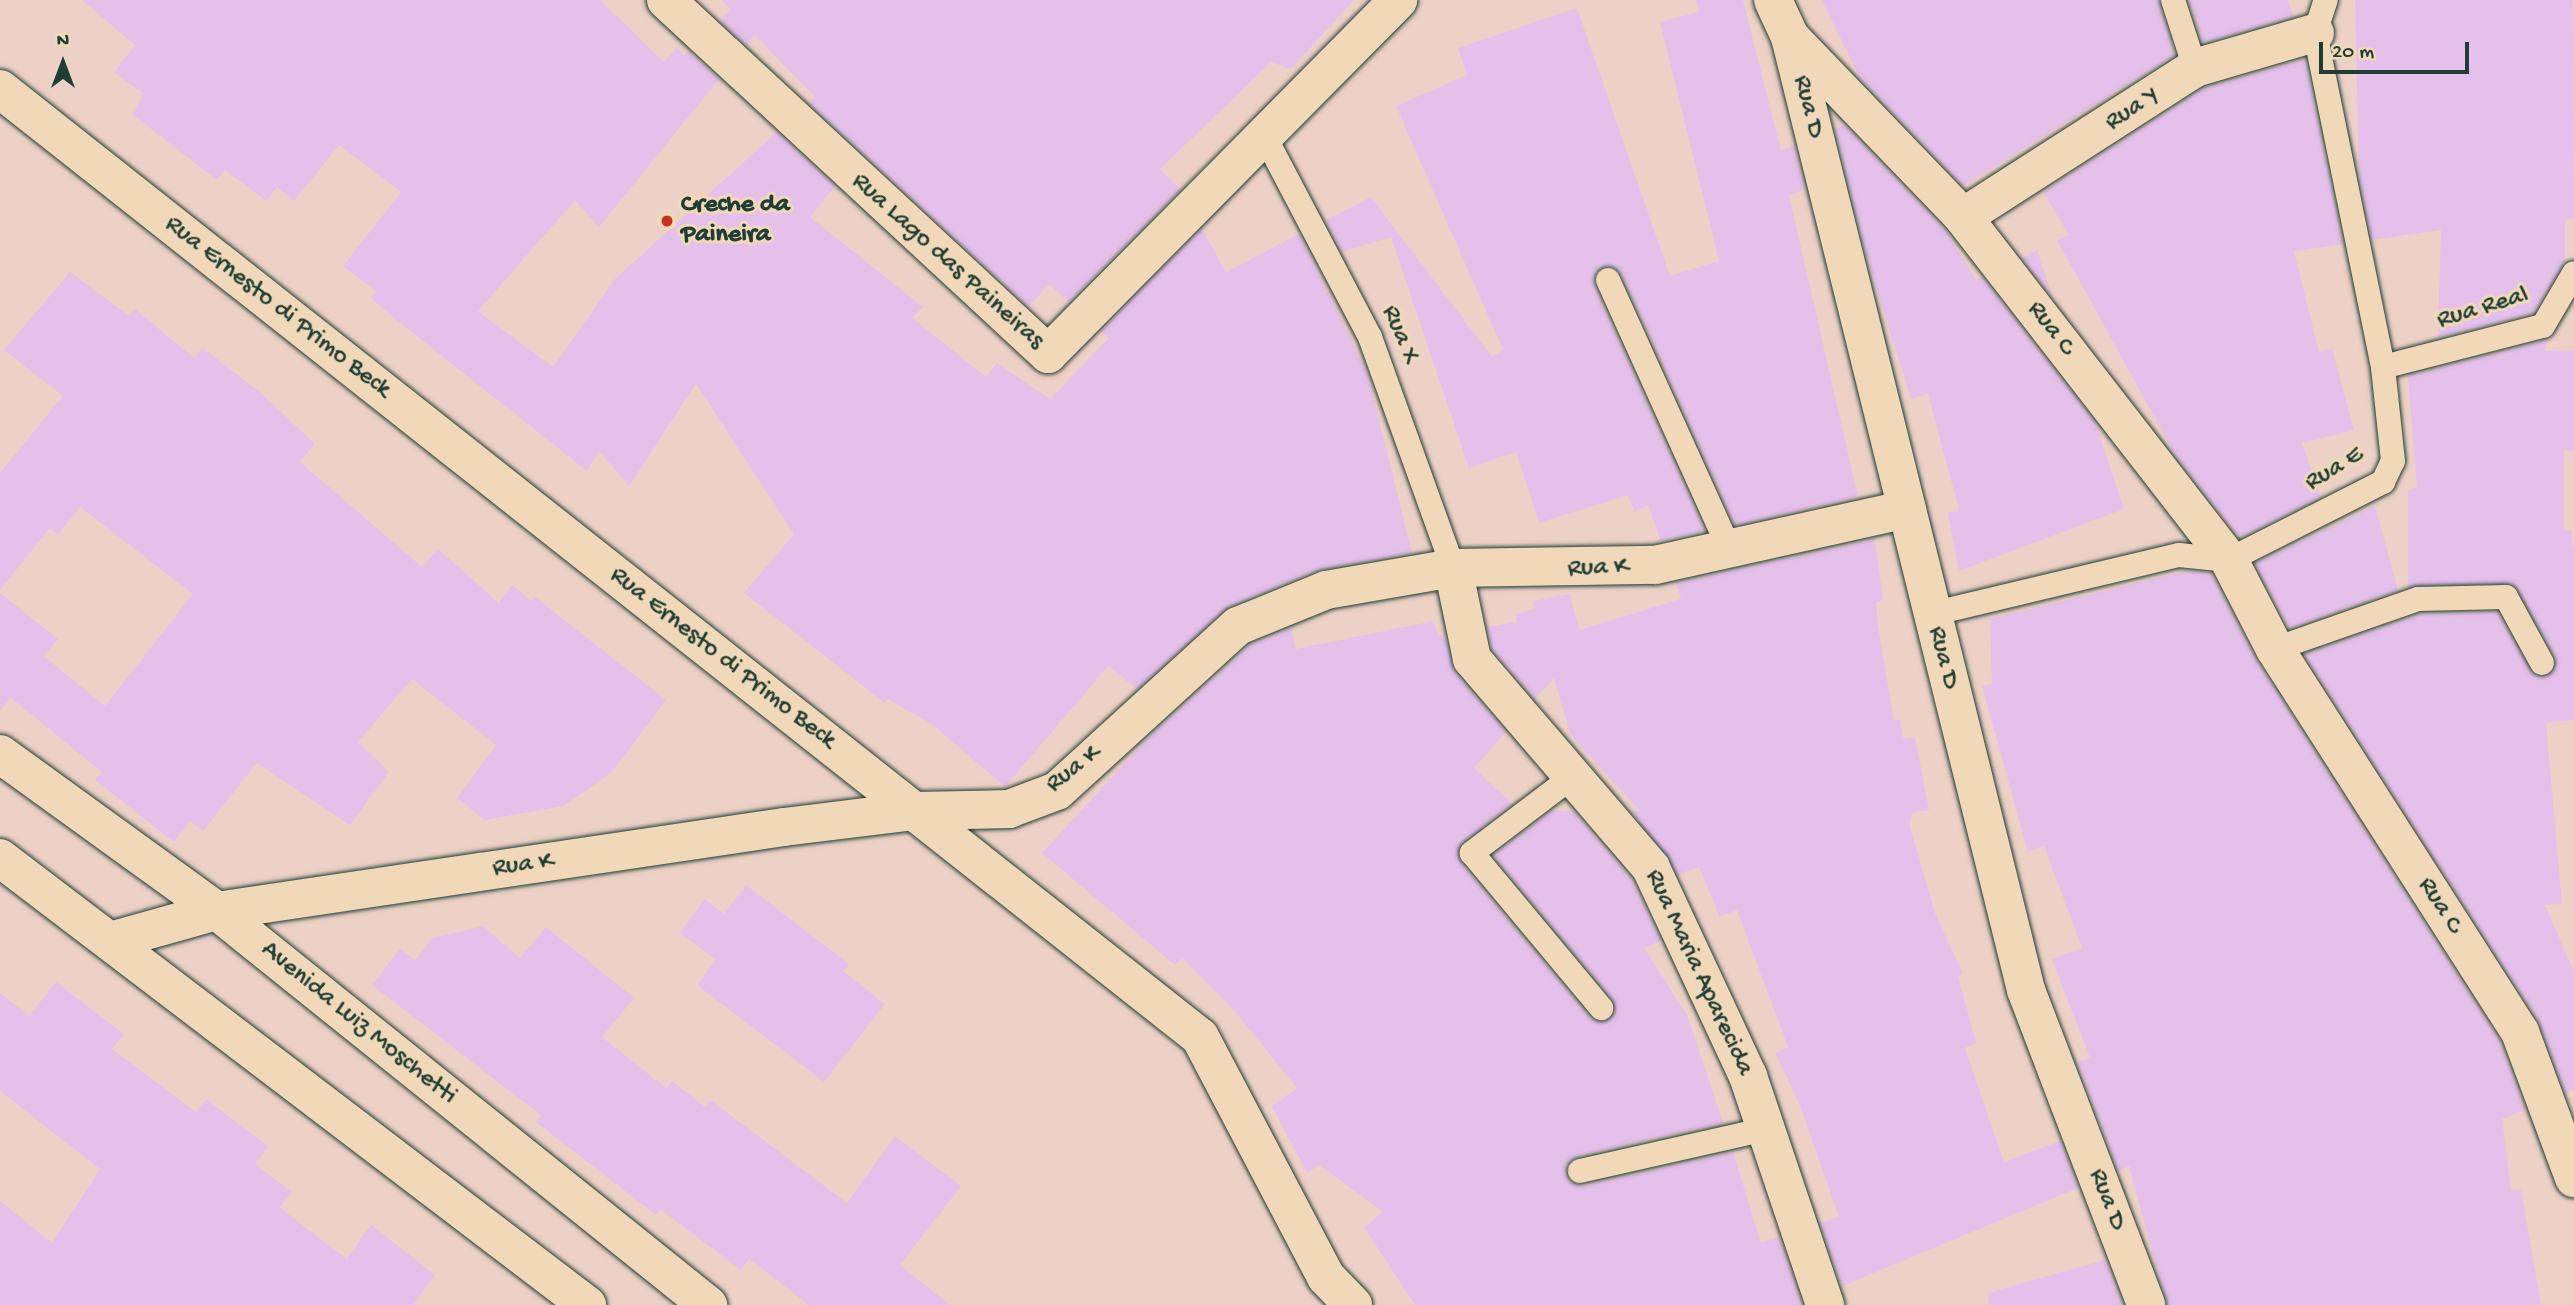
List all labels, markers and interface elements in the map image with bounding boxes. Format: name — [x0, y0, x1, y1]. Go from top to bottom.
north arrow — [28, 28, 98, 98]
scale bar — [2322, 28, 2472, 72]
text: N — [57, 30, 69, 53]
text: 20 m — [2332, 41, 2374, 66]
street label: Rua D — [1784, 72, 1830, 142]
street label: Rua Y — [2100, 81, 2166, 139]
street label: Rua Lago das Paineiras — [844, 167, 1050, 357]
place label: Creche da Paineira — [681, 190, 790, 252]
street label: Rua Ernesto di Primo Beck — [158, 210, 396, 406]
marker: Creche da Paineira — [659, 213, 675, 229]
street label: Rua Real — [2434, 280, 2532, 338]
street label: Rua C — [2019, 296, 2081, 362]
street label: Rua X — [1373, 301, 1425, 369]
street label: Rua E — [2300, 441, 2370, 499]
street label: Rua K — [1567, 552, 1629, 586]
street label: Rua Ernesto di Primo Beck — [603, 561, 841, 757]
street label: Rua D — [1919, 623, 1965, 693]
street label: Rua K — [1040, 739, 1108, 801]
street label: Rua K — [491, 846, 555, 886]
street label: Rua Maria Aparecida — [1637, 865, 1759, 1081]
street label: Rua C — [2409, 872, 2469, 940]
street label: Avenida Luiz Moschetti — [254, 935, 462, 1113]
street label: Rua D — [2080, 1165, 2132, 1235]

